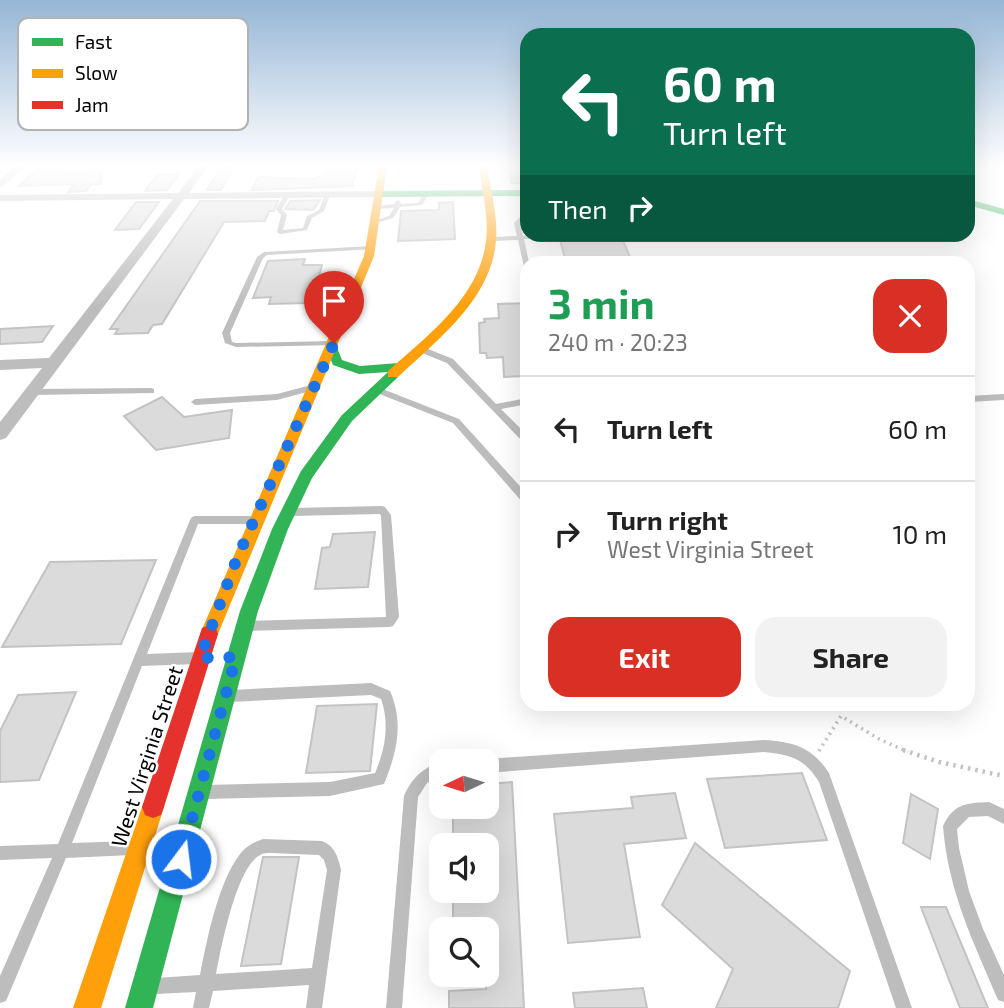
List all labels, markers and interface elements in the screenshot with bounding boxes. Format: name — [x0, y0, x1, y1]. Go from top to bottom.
legend — [18, 18, 248, 130]
text: Fast — [75, 30, 112, 53]
text: 60 m — [663, 53, 777, 112]
icon: left — [548, 56, 639, 147]
text: Slow — [75, 61, 118, 84]
text: Jam — [75, 93, 109, 116]
text: Turn left — [663, 113, 787, 151]
icon: right — [621, 189, 659, 227]
text: Then — [548, 193, 607, 224]
pin — [304, 271, 364, 343]
text: 3 min — [548, 277, 655, 327]
button: close — [873, 279, 947, 353]
icon: arrive — [315, 282, 353, 320]
text: 240 m · 20:23 — [548, 328, 688, 356]
icon: left — [548, 410, 586, 448]
text: Turn left — [607, 413, 713, 444]
text: 60 m — [888, 413, 947, 444]
text: Turn right — [607, 504, 728, 535]
icon: right — [548, 515, 586, 553]
text: 10 m — [892, 518, 947, 549]
text: West Virginia Street — [607, 535, 814, 563]
button: Exit — [548, 617, 741, 697]
button: Share — [755, 617, 947, 697]
street label: West Virginia Street — [105, 662, 187, 850]
north arrow — [429, 749, 499, 819]
map controls — [429, 749, 499, 987]
position arrow — [144, 822, 218, 896]
button: sound — [429, 833, 499, 903]
button: search — [429, 917, 499, 987]

